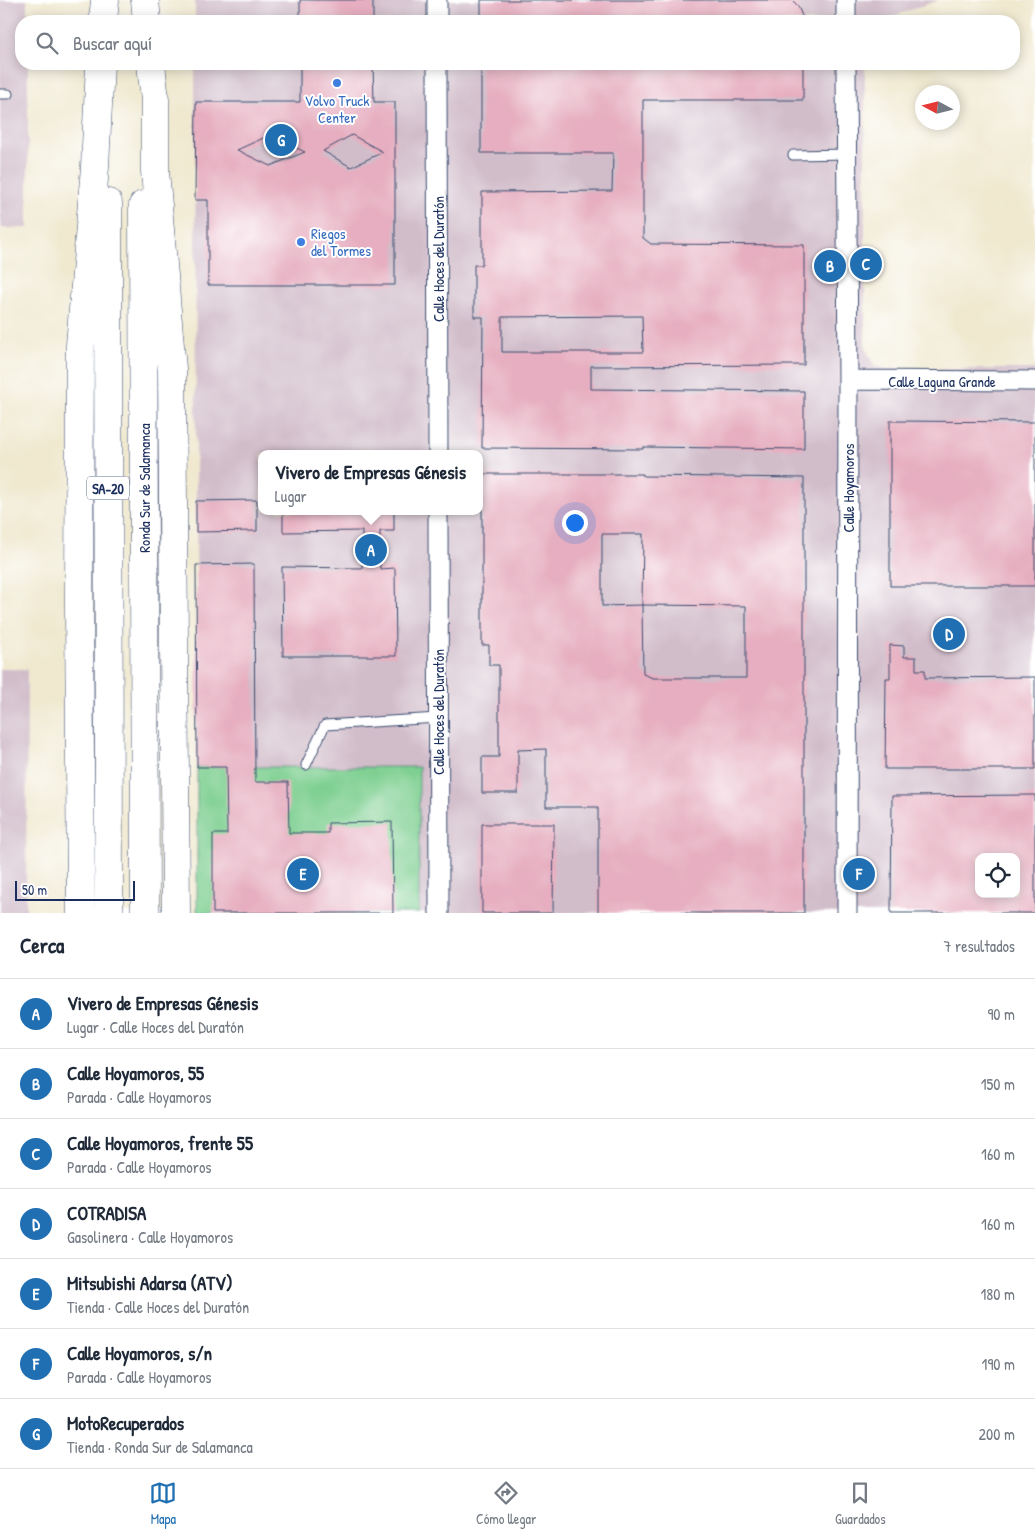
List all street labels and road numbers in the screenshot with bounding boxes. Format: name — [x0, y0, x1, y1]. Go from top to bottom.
street label: Calle Hoces del Duratón — [428, 196, 449, 322]
street label: Calle Laguna Grande — [888, 371, 996, 392]
street label: Ronda Sur de Salamanca — [134, 423, 155, 553]
street label: Calle Hoyamoros — [838, 443, 859, 533]
road number: SA-20 — [87, 476, 129, 499]
street label: Calle Hoces del Duratón — [428, 649, 449, 775]

